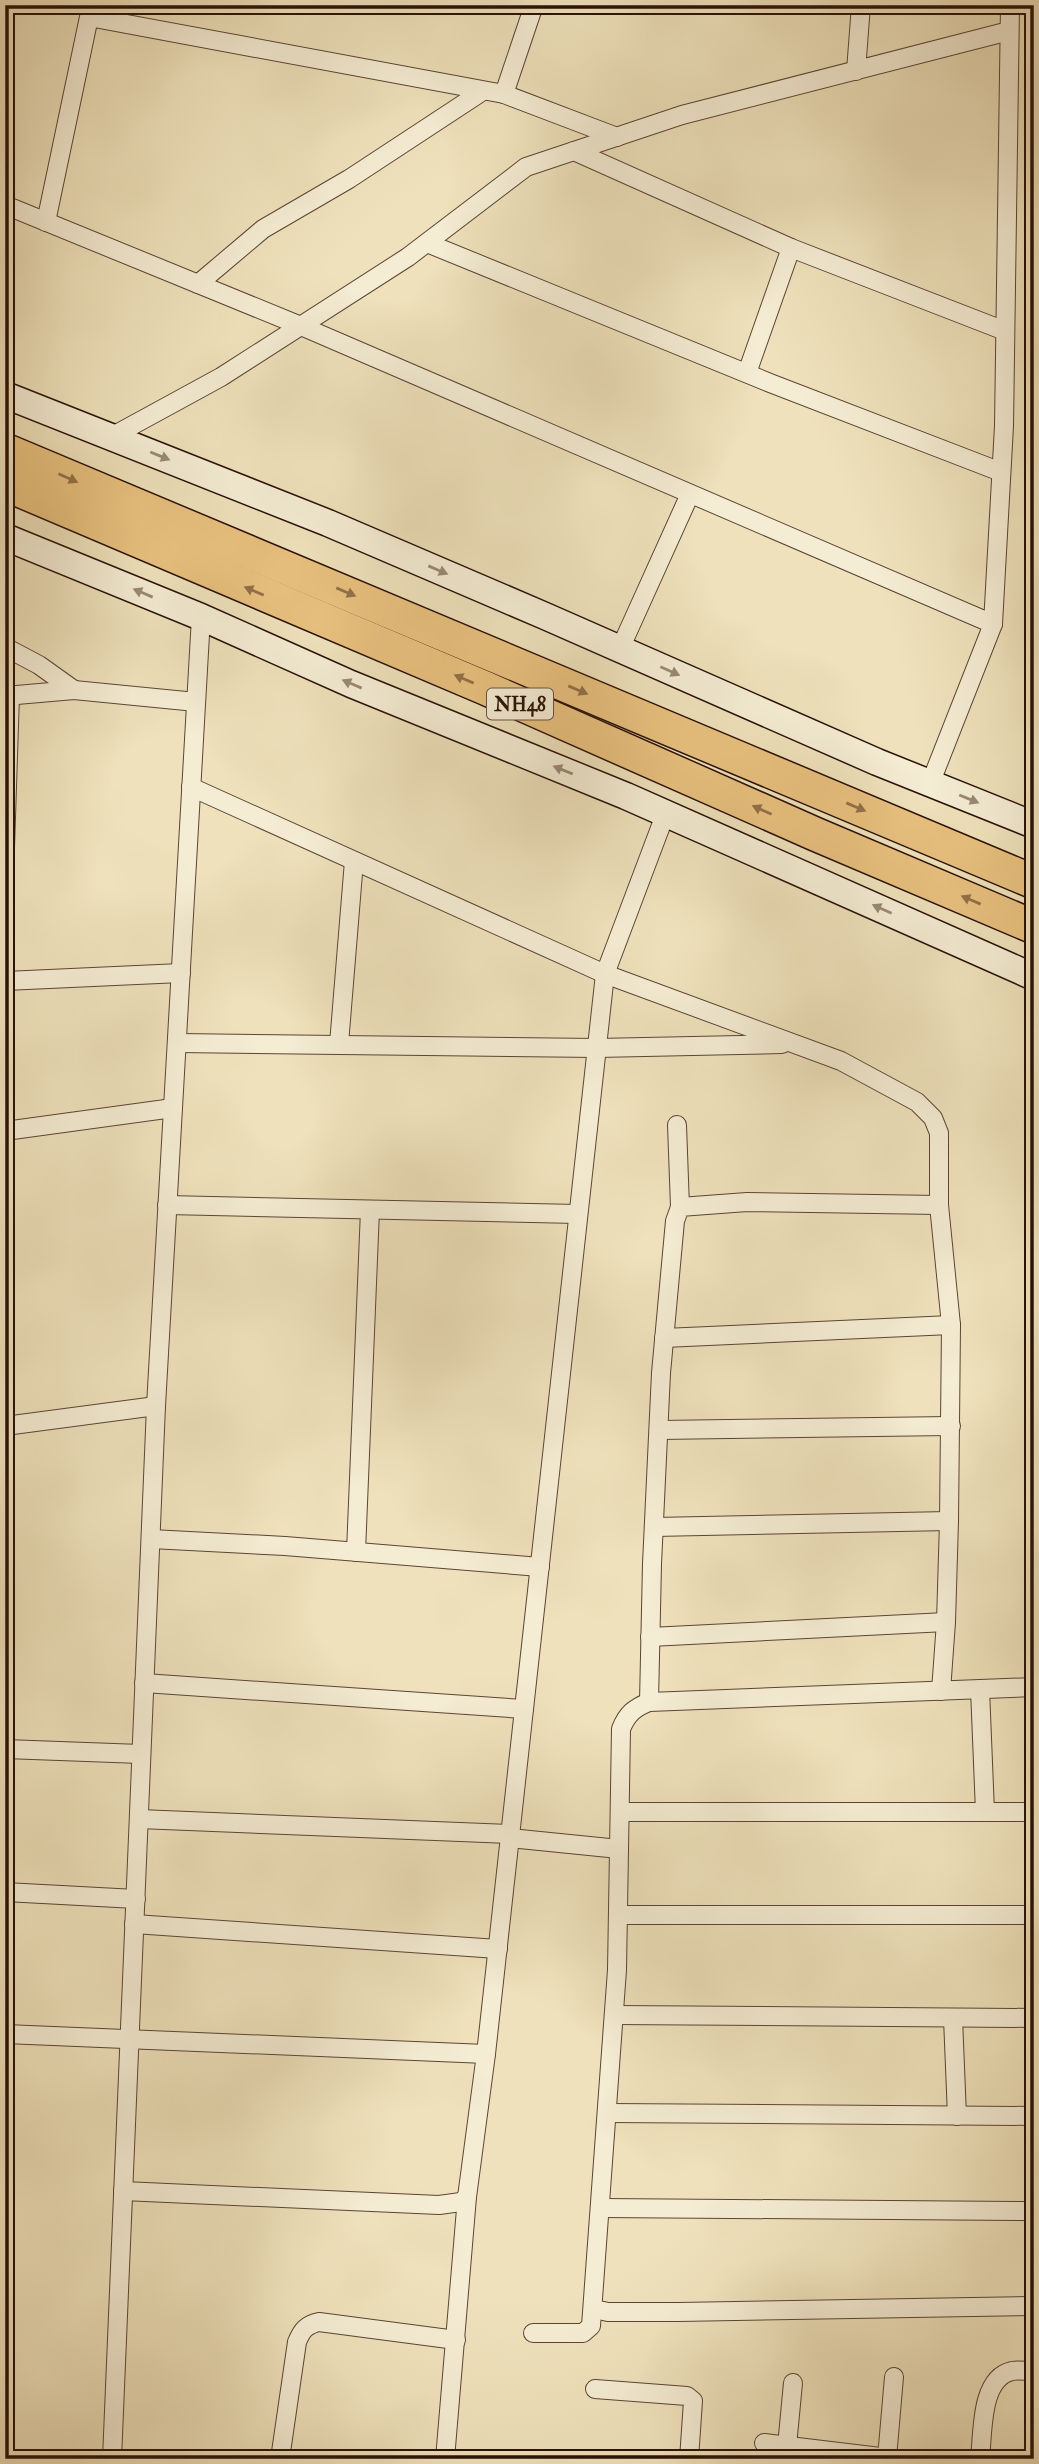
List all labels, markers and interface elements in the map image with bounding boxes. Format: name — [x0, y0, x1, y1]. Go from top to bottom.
one-way arrow — [149, 451, 170, 462]
one-way arrow — [58, 472, 79, 483]
one-way arrow — [428, 565, 449, 576]
one-way arrow — [244, 585, 265, 596]
one-way arrow — [336, 586, 356, 598]
one-way arrow — [133, 587, 154, 598]
one-way arrow — [659, 666, 680, 677]
one-way arrow — [454, 673, 474, 685]
one-way arrow — [342, 678, 362, 690]
one-way arrow — [568, 685, 589, 696]
road number: NH48 — [487, 688, 553, 720]
one-way arrow — [552, 764, 573, 775]
one-way arrow — [958, 794, 979, 805]
one-way arrow — [845, 802, 866, 813]
one-way arrow — [752, 804, 772, 816]
one-way arrow — [961, 894, 981, 906]
one-way arrow — [872, 903, 892, 915]

